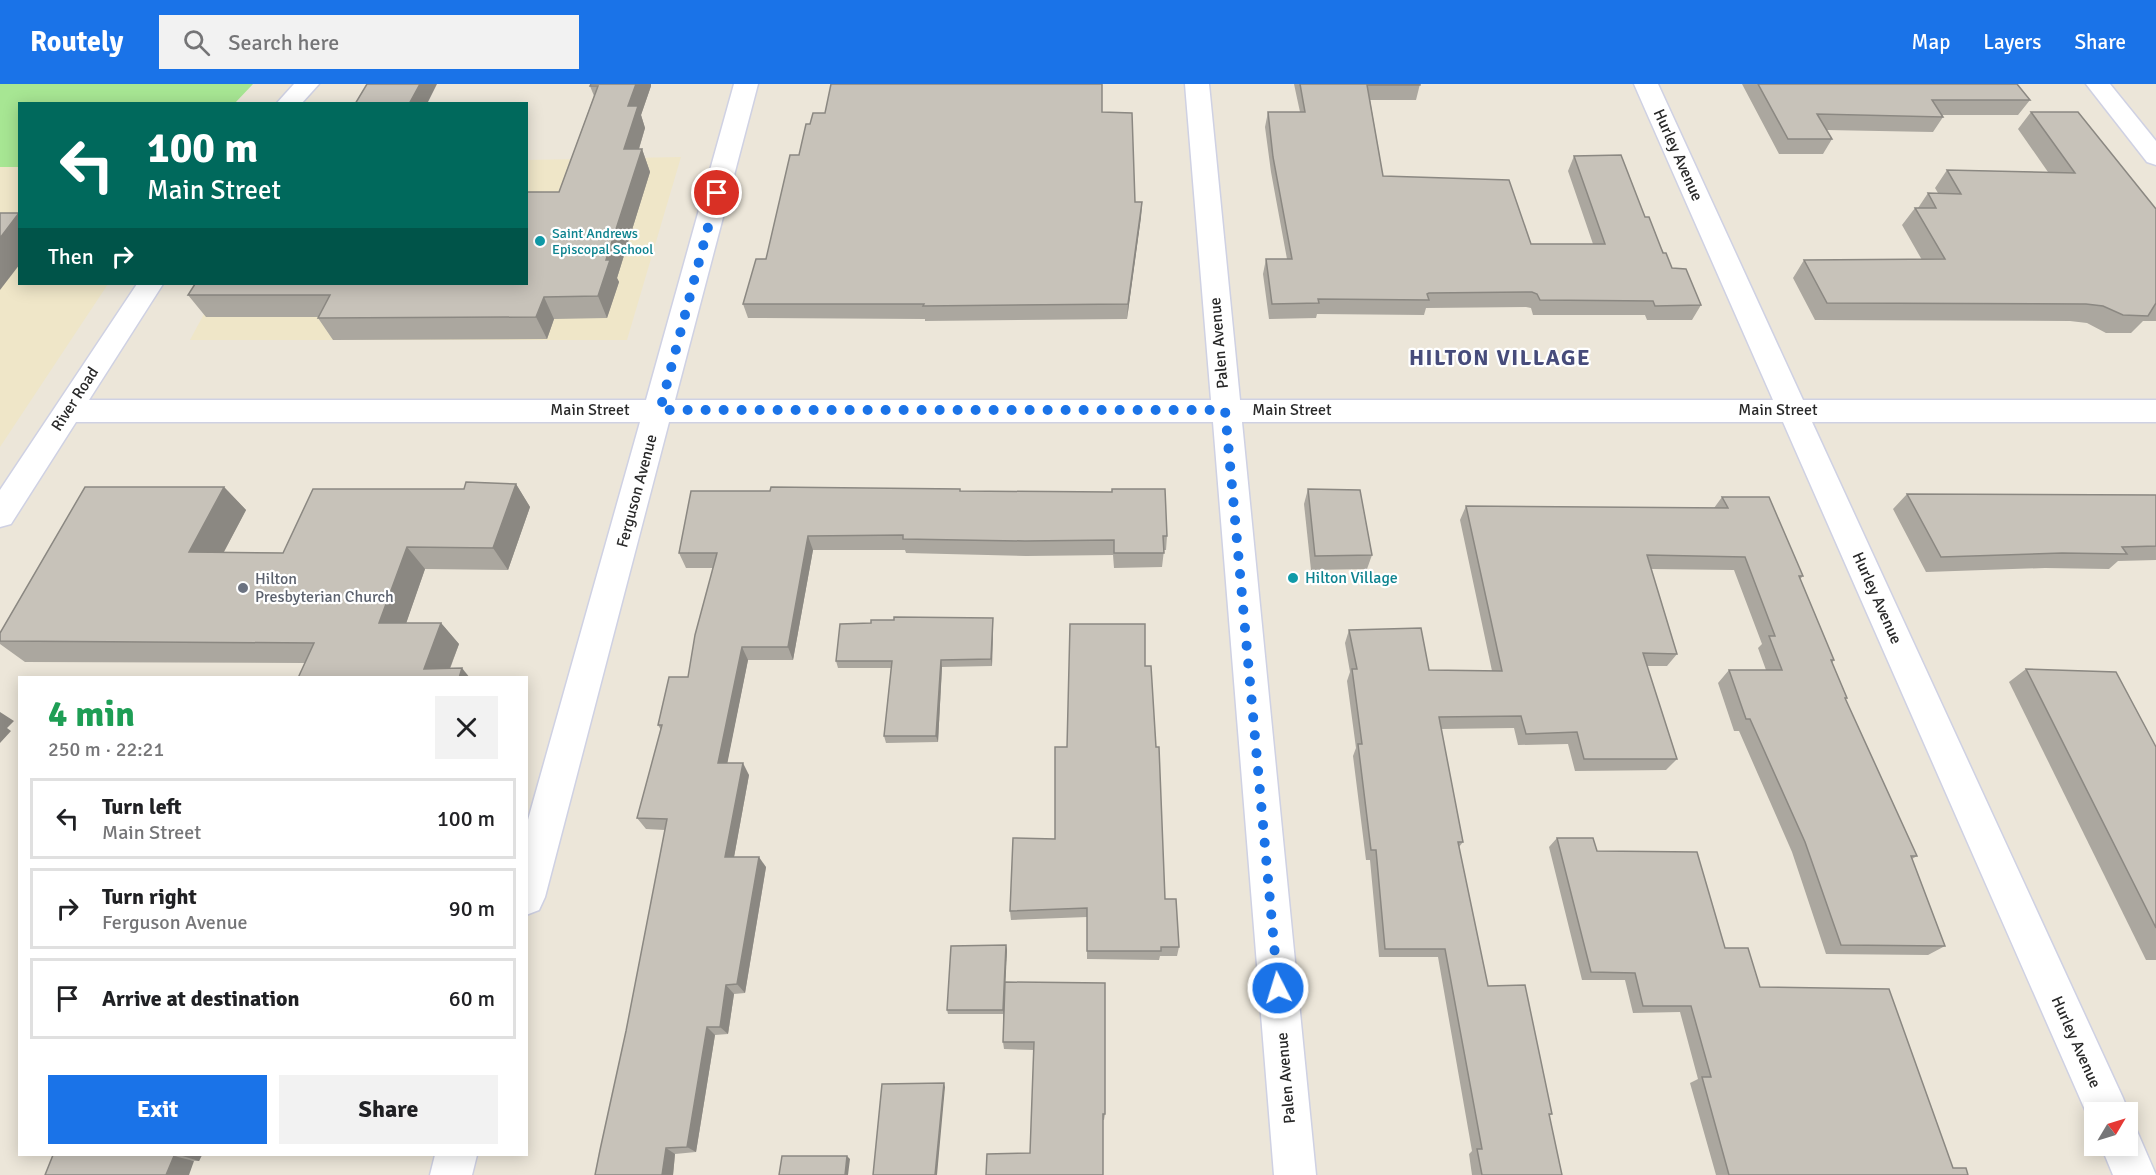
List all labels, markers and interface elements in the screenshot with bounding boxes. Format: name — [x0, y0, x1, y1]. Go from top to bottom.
search box — [159, 15, 579, 69]
text: Routely — [30, 25, 123, 59]
icon: search — [180, 26, 213, 59]
text: Search here — [228, 29, 339, 56]
text: Map — [1912, 29, 1950, 55]
text: Layers — [1983, 29, 2041, 55]
text: Share — [2074, 29, 2126, 55]
street label: Hurley Avenue — [1649, 106, 1707, 204]
text: 100 m — [147, 123, 258, 174]
icon: left — [48, 126, 126, 204]
pin — [691, 167, 742, 218]
text: Main Street — [147, 174, 281, 207]
icon: arrive — [700, 176, 733, 209]
place label: Saint Andrews Episcopal School — [552, 225, 653, 258]
marker: Saint Andrews Episcopal School — [533, 234, 547, 248]
icon: right — [106, 240, 139, 273]
text: Then — [48, 243, 94, 270]
street label: Palen Avenue — [1205, 296, 1233, 390]
district label: HILTON VILLAGE — [1409, 344, 1591, 371]
street label: River Road — [47, 363, 103, 435]
street label: Main Street — [550, 400, 630, 420]
street label: Main Street — [1252, 400, 1332, 420]
street label: Main Street — [1738, 400, 1818, 420]
street label: Ferguson Avenue — [612, 432, 662, 550]
street label: Hurley Avenue — [1848, 549, 1906, 647]
place label: Hilton Village — [1305, 568, 1398, 588]
place label: Hilton Presbyterian Church — [255, 569, 394, 607]
marker: Hilton Village — [1286, 571, 1300, 585]
marker: Hilton Presbyterian Church — [236, 581, 250, 595]
text: 4 min — [48, 692, 135, 737]
button: close — [435, 696, 498, 759]
text: 250 m · 22:21 — [48, 737, 164, 762]
text: Turn left — [102, 793, 182, 820]
icon: left — [51, 802, 84, 835]
text: 100 m — [437, 805, 495, 832]
text: Main Street — [102, 820, 201, 845]
text: Turn right — [102, 883, 197, 910]
icon: right — [51, 892, 84, 925]
text: 90 m — [449, 895, 495, 922]
text: Ferguson Avenue — [102, 910, 248, 935]
position arrow — [1246, 956, 1310, 1020]
icon: arrive — [51, 982, 84, 1015]
text: Arrive at destination — [102, 985, 299, 1012]
text: 60 m — [449, 985, 495, 1012]
street label: Hurley Avenue — [2047, 993, 2105, 1091]
street label: Palen Avenue — [1272, 1031, 1300, 1125]
button: Exit — [48, 1075, 267, 1144]
button: Share — [279, 1075, 498, 1144]
north arrow — [2084, 1102, 2138, 1156]
map controls — [2084, 1102, 2138, 1156]

